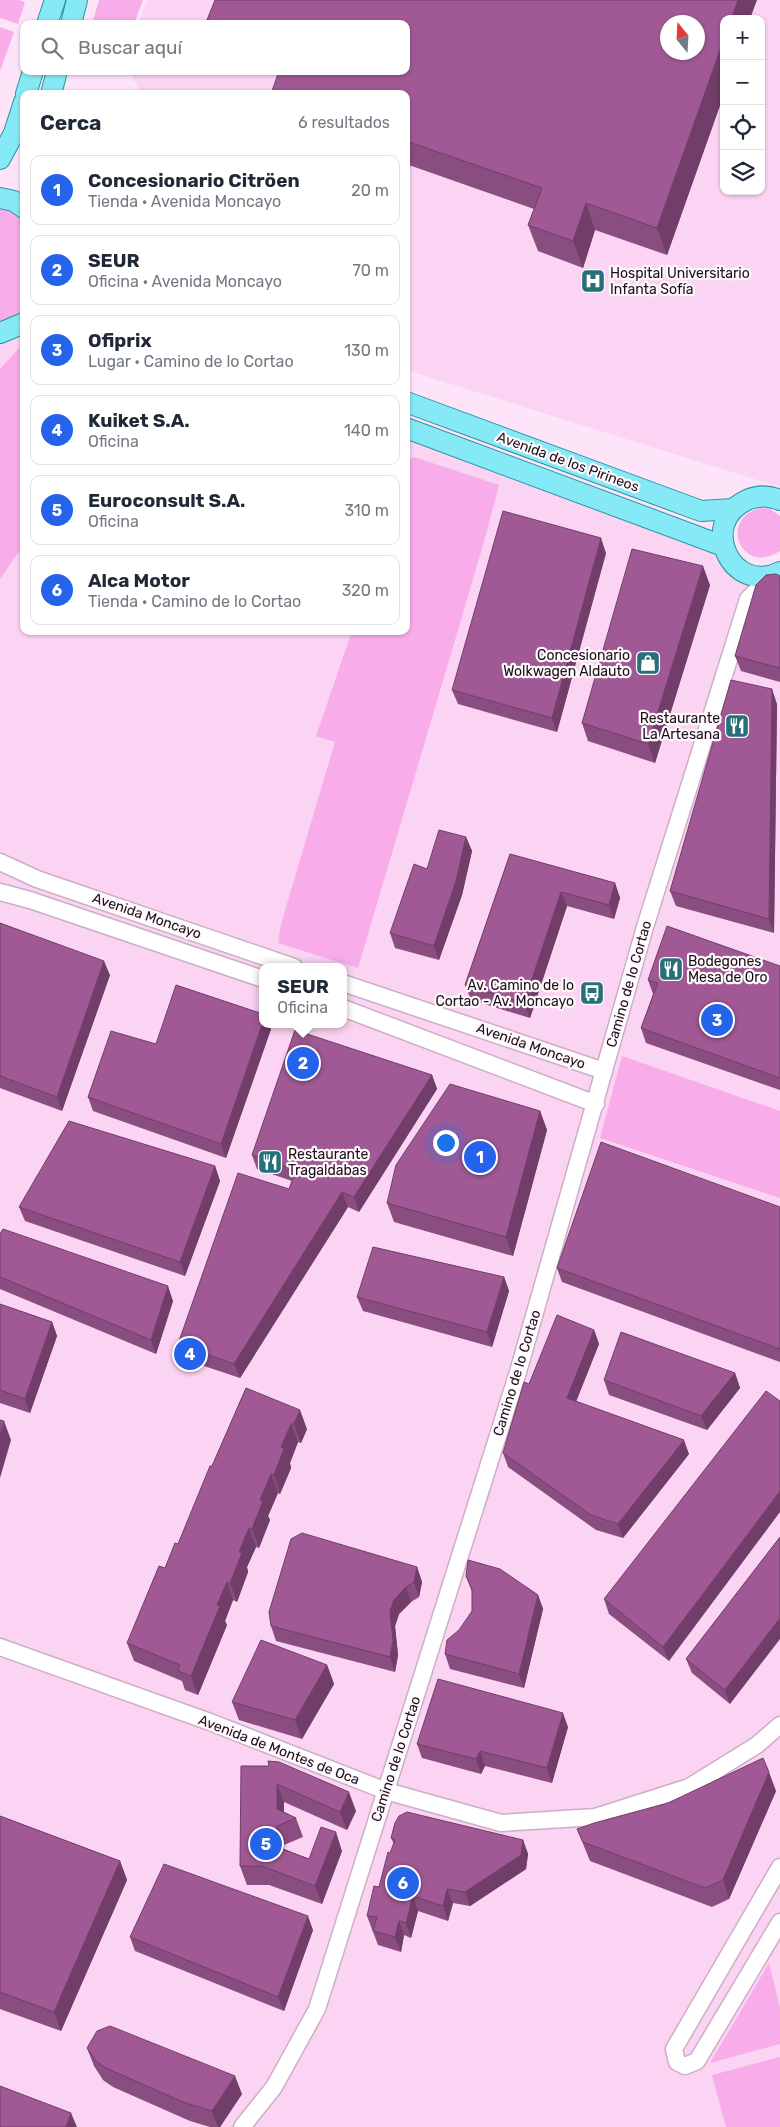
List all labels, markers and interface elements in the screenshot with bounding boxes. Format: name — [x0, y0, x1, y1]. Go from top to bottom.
north arrow — [660, 15, 705, 60]
map controls — [720, 15, 765, 195]
button: + — [720, 15, 765, 60]
search box — [20, 20, 410, 75]
icon: search — [38, 34, 66, 62]
text: Buscar aquí — [78, 36, 182, 59]
button: − — [720, 60, 765, 105]
button: locate — [720, 105, 765, 150]
text: Cerca — [40, 110, 101, 135]
text: 6 resultados — [298, 113, 390, 132]
button: layers — [720, 150, 765, 195]
text: Concesionario Citröen — [88, 169, 300, 192]
text: 1 — [53, 181, 61, 200]
text: 20 m — [351, 181, 389, 200]
text: Tienda · Avenida Moncayo — [88, 192, 281, 211]
text: SEUR — [88, 249, 140, 272]
text: 2 — [52, 261, 62, 280]
text: 70 m — [352, 261, 389, 280]
place label: Hospital Universitario Infanta Sofía — [610, 265, 750, 298]
hospital icon: Hospital Universitario Infanta Sofía — [580, 268, 606, 294]
text: Oficina · Avenida Moncayo — [88, 272, 282, 291]
text: Ofiprix — [88, 329, 152, 352]
text: 3 — [52, 341, 62, 360]
text: 130 m — [344, 341, 389, 360]
text: Lugar · Camino de lo Cortao — [88, 352, 294, 371]
text: Kuiket S.A. — [88, 409, 190, 432]
text: 4 — [52, 421, 62, 440]
text: 140 m — [344, 421, 389, 440]
street label: Avenida de los Pirineos — [495, 428, 641, 496]
text: Oficina — [88, 432, 139, 451]
text: Euroconsult S.A. — [88, 489, 246, 512]
text: 5 — [52, 501, 62, 520]
text: 310 m — [345, 501, 389, 520]
text: Oficina — [88, 512, 139, 531]
text: Alca Motor — [88, 569, 190, 592]
text: 6 — [52, 581, 62, 600]
text: 320 m — [342, 581, 389, 600]
text: Tienda · Camino de lo Cortao — [88, 592, 301, 611]
place label: Concesionario Wolkwagen Aldauto — [503, 647, 630, 680]
shop icon: Concesionario Wolkwagen Aldauto — [635, 650, 661, 676]
place label: Restaurante La Artesana — [640, 710, 720, 743]
restaurant icon: Restaurante La Artesana — [724, 713, 750, 739]
street label: Avenida Moncayo — [90, 889, 204, 943]
street label: Camino de lo Cortao — [603, 919, 655, 1049]
place label: Bodegones Mesa de Oro — [688, 953, 768, 986]
restaurant icon: Bodegones Mesa de Oro — [658, 956, 684, 982]
popup — [259, 963, 347, 1028]
text: SEUR — [277, 975, 329, 998]
place label: Av. Camino de lo Cortao - Av. Moncayo — [435, 977, 574, 1010]
bus stop icon: Av. Camino de lo Cortao - Av. Moncayo — [579, 980, 605, 1006]
text: Oficina — [277, 998, 328, 1017]
pin: 3 — [701, 1001, 733, 1039]
street label: Avenida Moncayo — [474, 1019, 588, 1073]
pin: 2 — [287, 1044, 319, 1082]
your location — [433, 1130, 459, 1156]
pin: 1 — [464, 1138, 496, 1176]
place label: Restaurante Tragaldabas — [288, 1146, 368, 1179]
restaurant icon: Restaurante Tragaldabas — [257, 1149, 283, 1175]
street label: Camino de lo Cortao — [490, 1308, 544, 1438]
pin: 4 — [174, 1335, 206, 1373]
street label: Camino de lo Cortao — [368, 1694, 424, 1824]
street label: Avenida de Montes de Oca — [196, 1711, 362, 1789]
pin: 5 — [250, 1825, 282, 1863]
pin: 6 — [387, 1864, 419, 1902]

